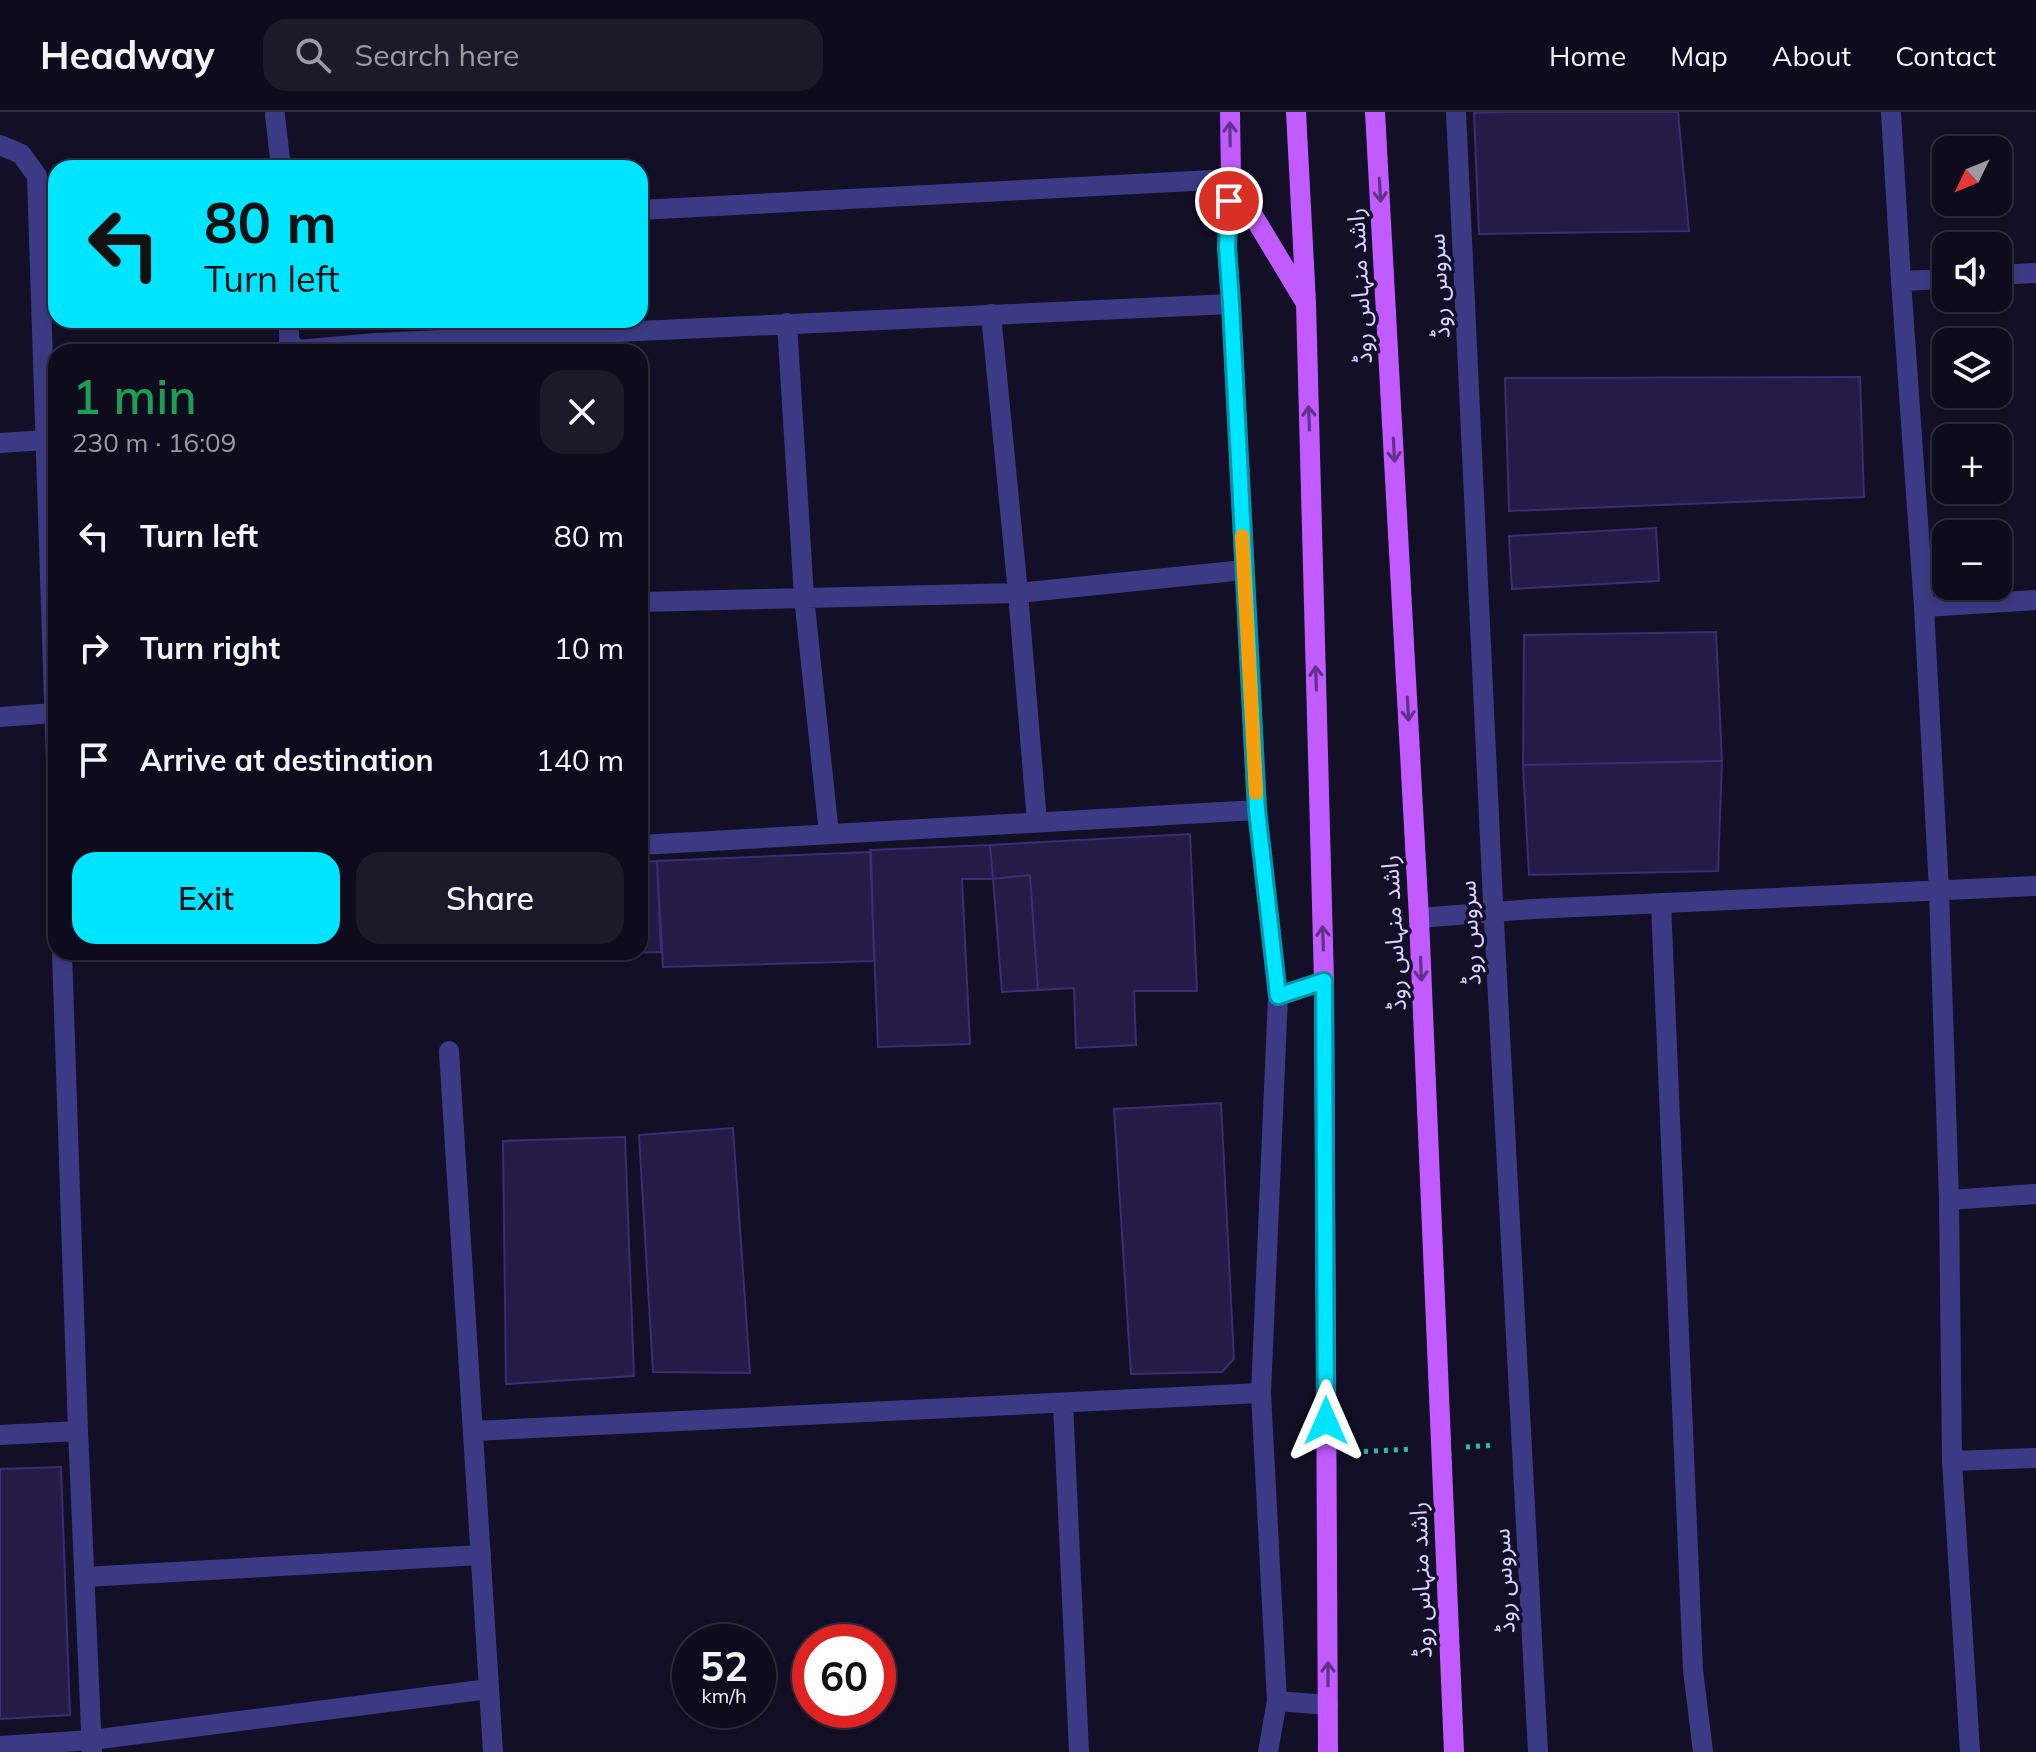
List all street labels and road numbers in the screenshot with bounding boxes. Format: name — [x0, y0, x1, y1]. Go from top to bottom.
street label: راشد منہاس روڈ — [1340, 207, 1379, 365]
street label: سروس روڈ — [1420, 233, 1456, 339]
street label: راشد منہاس روڈ — [1374, 854, 1413, 1012]
street label: سروس روڈ — [1451, 880, 1487, 986]
street label: راشد منہاس روڈ — [1402, 1501, 1439, 1659]
street label: سروس روڈ — [1485, 1528, 1521, 1634]

